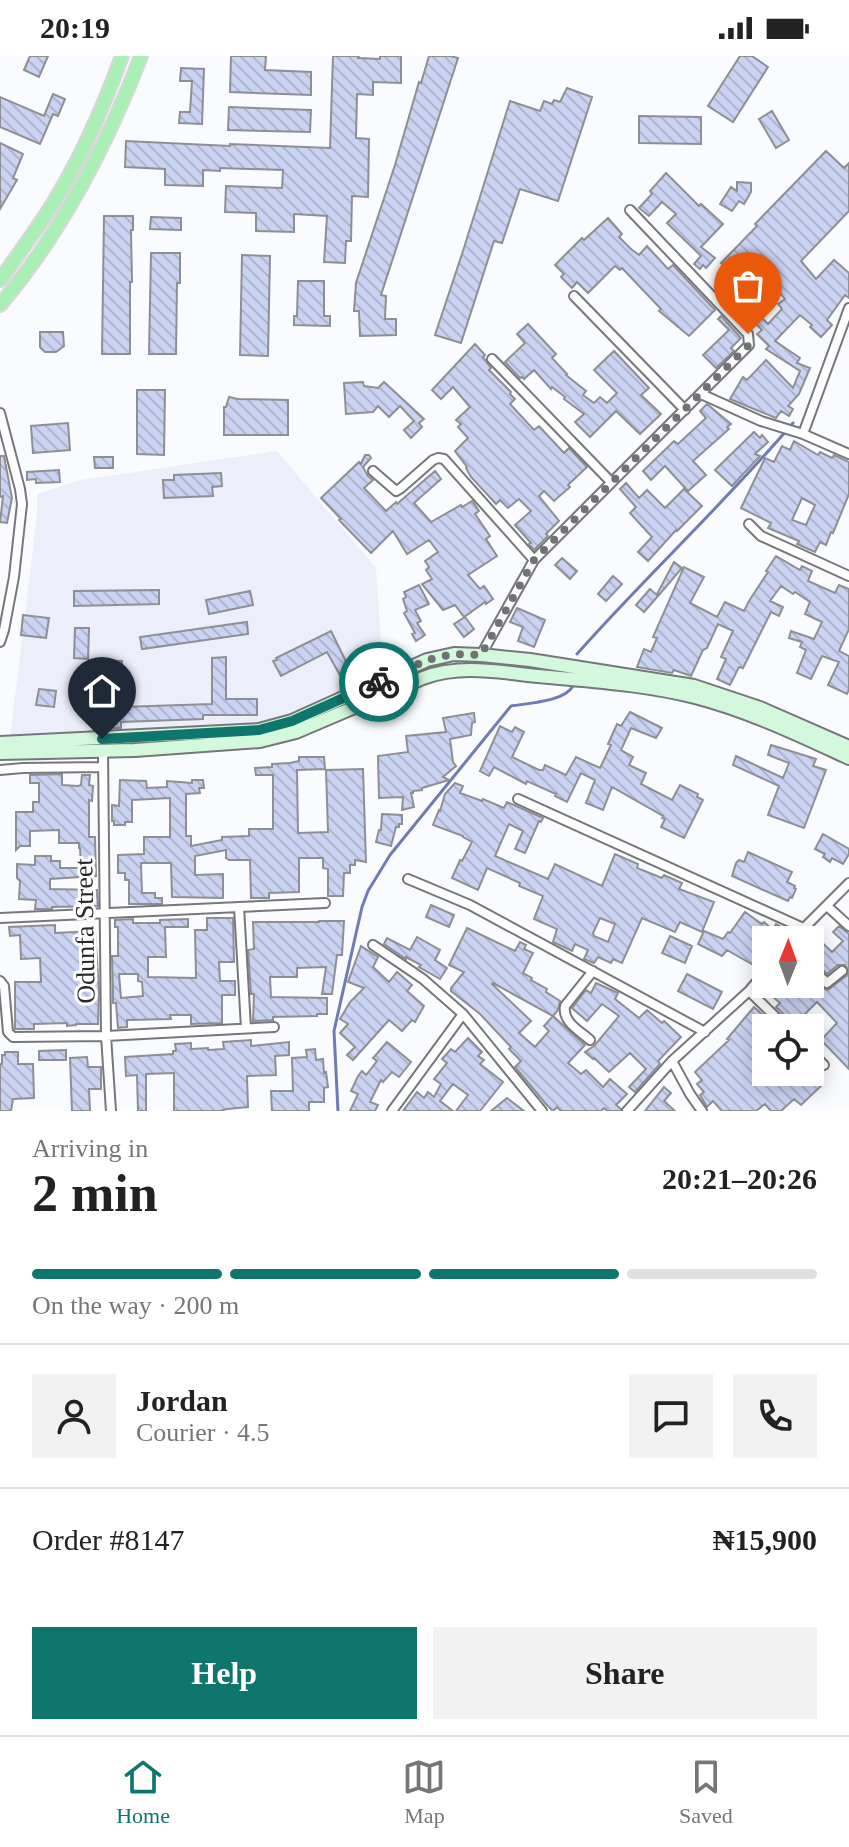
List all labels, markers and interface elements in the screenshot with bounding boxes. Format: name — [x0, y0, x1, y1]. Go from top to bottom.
text: 20:19 — [40, 11, 110, 44]
pin — [714, 252, 782, 334]
icon: bag — [726, 264, 770, 308]
courier — [339, 642, 419, 722]
pin — [68, 657, 136, 739]
icon: bike — [357, 660, 401, 704]
icon: home — [80, 669, 124, 713]
street label: Odunfa Street — [69, 857, 101, 1004]
north arrow — [752, 926, 824, 998]
map controls — [752, 926, 824, 1086]
button: locate — [752, 1014, 824, 1086]
text: Arriving in — [32, 1134, 148, 1163]
text: 20:21–20:26 — [662, 1162, 817, 1195]
text: 2 min — [32, 1165, 158, 1222]
text: On the way · 200 m — [32, 1291, 239, 1320]
button: person — [32, 1374, 116, 1458]
button: chat — [629, 1374, 713, 1458]
button: phone — [733, 1374, 817, 1458]
text: Jordan — [136, 1384, 228, 1417]
text: Courier · 4.5 — [136, 1418, 270, 1447]
text: Order #8147 — [32, 1523, 184, 1556]
text: ₦15,900 — [713, 1523, 817, 1556]
button: Help — [32, 1627, 417, 1719]
button: Share — [433, 1627, 817, 1719]
tab: Home — [116, 1755, 170, 1829]
tab: Map — [402, 1755, 446, 1829]
tab: Saved — [679, 1755, 733, 1829]

